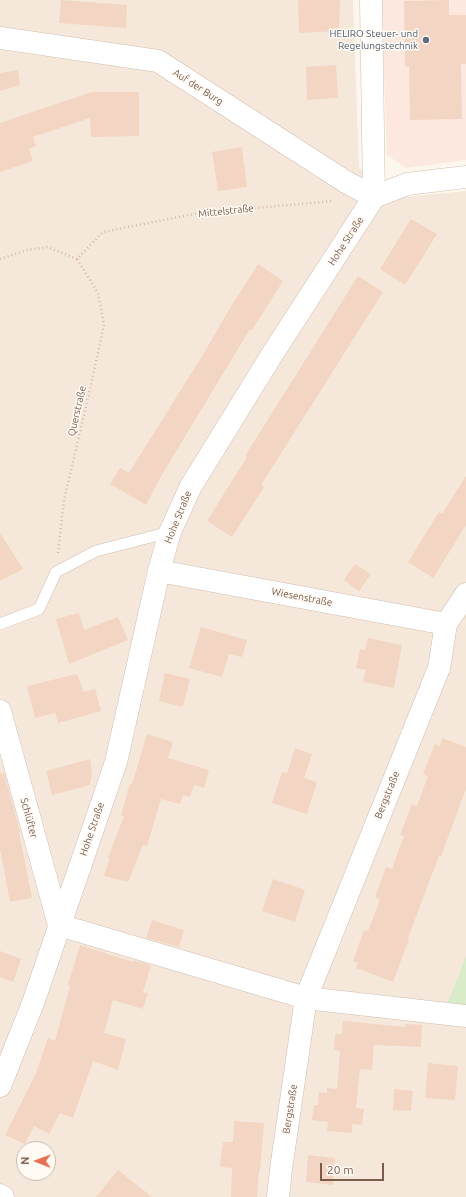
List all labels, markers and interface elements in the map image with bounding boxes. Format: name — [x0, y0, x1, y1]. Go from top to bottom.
place label: HELIRO Steuer- und Regelungstechnik — [330, 28, 418, 52]
marker: HELIRO Steuer- und Regelungstechnik — [421, 35, 431, 45]
street label: Auf der Burg — [171, 66, 225, 108]
street label: Mittelstraße — [198, 202, 254, 220]
street label: Hohe Straße — [326, 214, 366, 268]
street label: Querstraße — [65, 385, 89, 437]
street label: Hohe Straße — [162, 489, 194, 545]
street label: Wiesenstraße — [271, 585, 333, 609]
street label: Bergstraße — [372, 770, 402, 820]
street label: Schlüfter — [18, 797, 40, 839]
street label: Hohe Straße — [77, 801, 107, 857]
street label: Bergstraße — [280, 1083, 300, 1135]
north arrow — [16, 1141, 56, 1181]
scale bar — [322, 1155, 386, 1181]
text: N — [19, 1157, 31, 1165]
text: 20 m — [327, 1163, 354, 1176]

